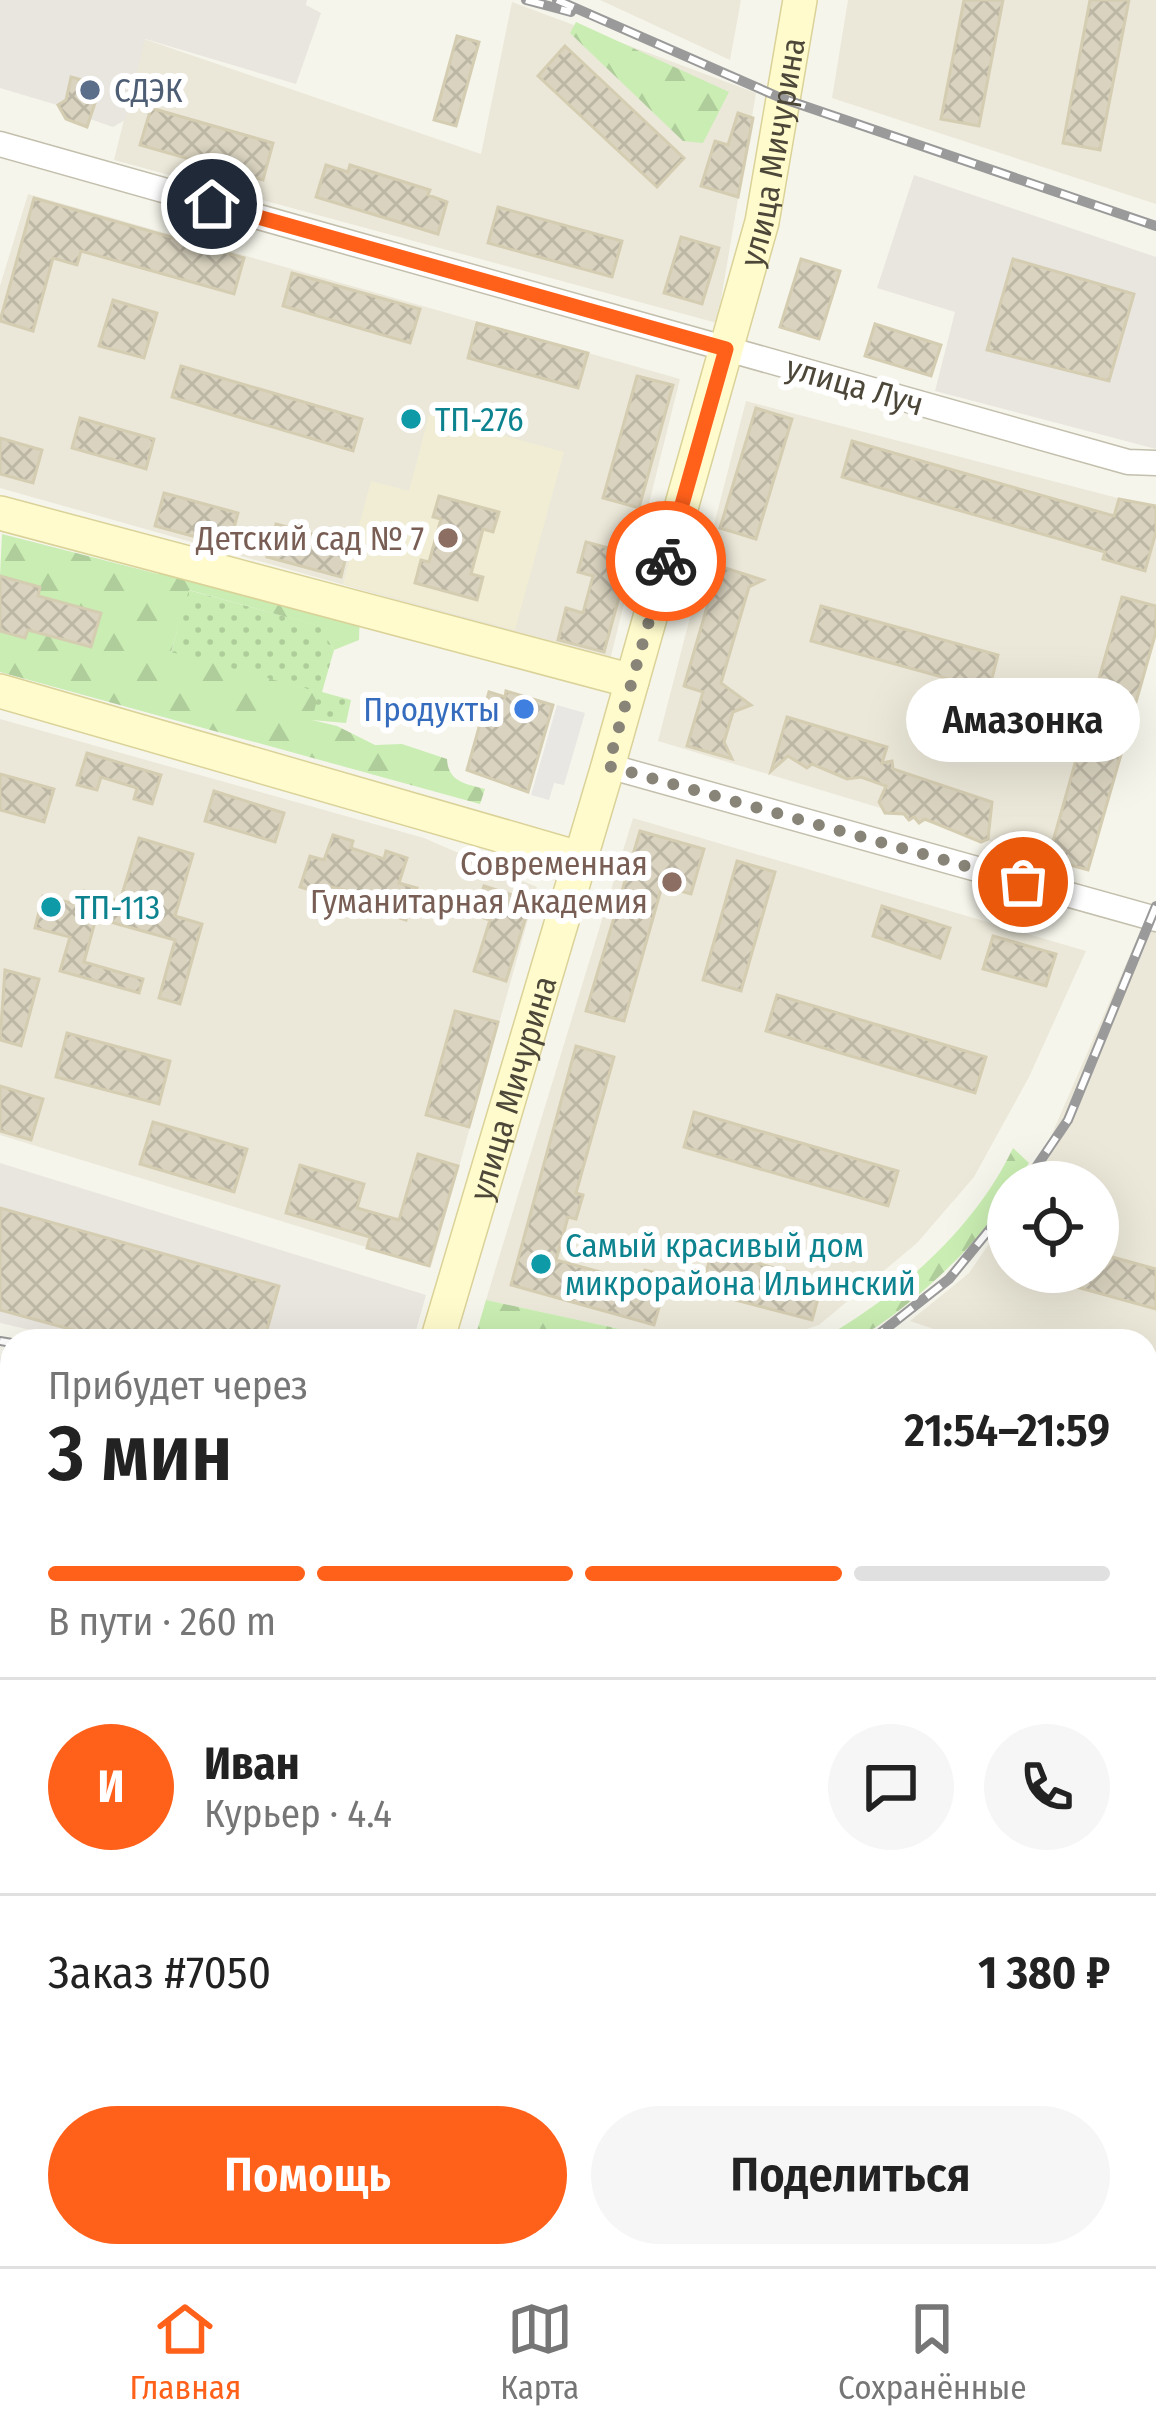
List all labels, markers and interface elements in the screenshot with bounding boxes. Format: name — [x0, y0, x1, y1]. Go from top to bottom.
street label: улица Мичурина — [731, 35, 814, 271]
place label: СДЭК — [114, 71, 183, 111]
marker: СДЭК — [77, 77, 103, 103]
pin — [161, 153, 263, 255]
icon: home — [179, 171, 245, 237]
street label: улица Луч — [782, 347, 928, 425]
place label: ТП-276 — [435, 400, 524, 440]
marker: ТП-276 — [398, 406, 424, 432]
courier — [606, 501, 726, 621]
place label: Детский сад № 7 — [195, 519, 424, 559]
marker: Детский сад № 7 — [435, 525, 461, 551]
icon: bike — [633, 528, 699, 594]
callout: Амазонка — [906, 678, 1140, 762]
place label: Продукты — [363, 690, 500, 730]
marker: Продукты — [511, 696, 537, 722]
text: Амазонка — [942, 697, 1104, 743]
pin — [972, 831, 1074, 933]
place label: Современная Гуманитарная Академия — [310, 844, 648, 922]
icon: bag — [990, 849, 1056, 915]
marker: Современная Гуманитарная Академия — [659, 869, 685, 895]
place label: ТП-113 — [75, 888, 160, 928]
marker: ТП-113 — [38, 894, 64, 920]
street label: улица Мичурина — [461, 971, 565, 1205]
map controls — [987, 1161, 1119, 1293]
button: locate — [987, 1161, 1119, 1293]
place label: Самый красивый дом микрорайона Ильинский — [565, 1226, 916, 1304]
marker: Самый красивый дом микрорайона Ильинский — [528, 1251, 554, 1277]
text: Прибудет через — [48, 1363, 308, 1409]
text: 21:54–21:59 — [904, 1404, 1110, 1458]
text: 3 мин — [48, 1407, 232, 1501]
text: В пути · 260 m — [48, 1599, 276, 1645]
button: chat — [828, 1724, 954, 1850]
button: phone — [984, 1724, 1110, 1850]
text: Иван — [204, 1737, 300, 1791]
text: И — [98, 1760, 124, 1814]
text: Курьер · 4.4 — [204, 1791, 392, 1837]
text: Заказ #7050 — [48, 1946, 271, 2000]
text: 1 380 ₽ — [978, 1946, 1110, 2000]
button: Помощь — [48, 2106, 567, 2244]
button: Поделиться — [591, 2106, 1110, 2244]
tab: Главная — [130, 2296, 241, 2408]
tab: Карта — [500, 2296, 579, 2408]
tab: Сохранённые — [838, 2296, 1026, 2408]

